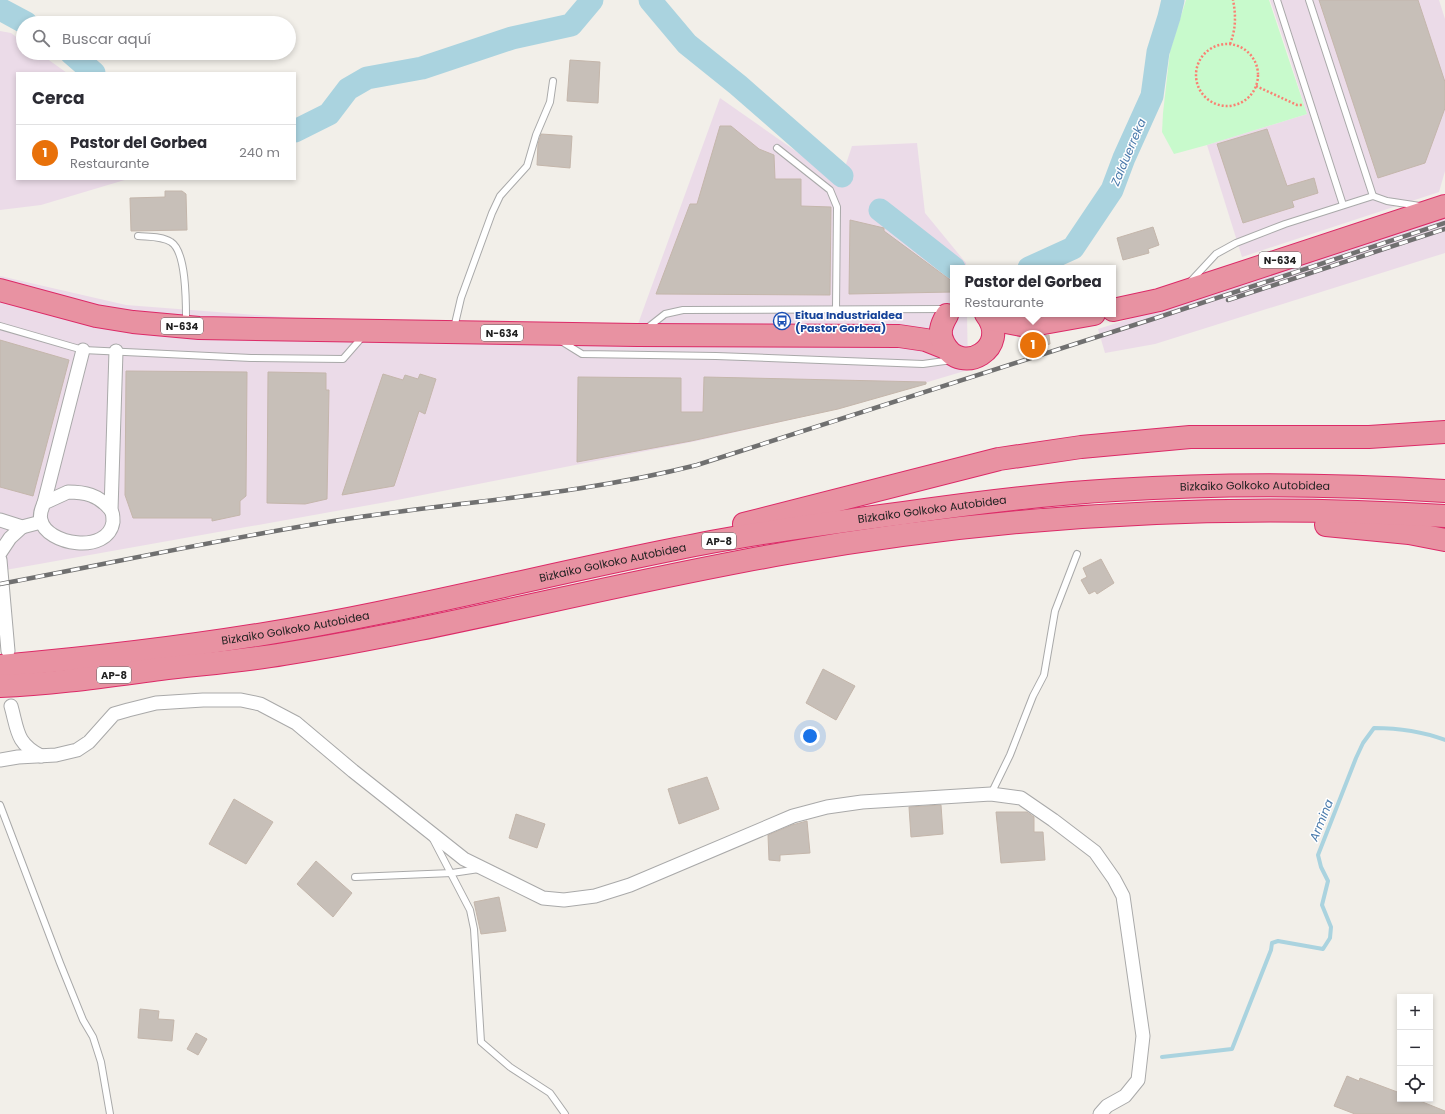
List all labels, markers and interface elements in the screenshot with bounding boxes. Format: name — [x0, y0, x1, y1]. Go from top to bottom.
search box — [16, 16, 296, 60]
icon: search — [30, 27, 52, 49]
text: Buscar aquí — [62, 28, 151, 49]
text: Cerca — [32, 86, 85, 110]
water label: Zalduerreka — [1106, 116, 1150, 189]
text: Pastor del Gorbea — [70, 132, 207, 153]
text: 1 — [43, 143, 47, 162]
text: 240 m — [239, 143, 280, 162]
text: Restaurante — [70, 154, 149, 173]
road number: N-634 — [1259, 252, 1301, 268]
popup — [950, 265, 1116, 317]
text: Pastor del Gorbea — [964, 271, 1102, 292]
text: Restaurante — [964, 293, 1044, 312]
place label: Eitua Industrialdea (Pastor Gorbea) — [795, 307, 902, 336]
bus stop icon: Eitua Industrialdea (Pastor Gorbea) — [772, 311, 792, 331]
road number: N-634 — [161, 318, 203, 334]
road number: N-634 — [481, 325, 523, 341]
pin: 1 — [1020, 330, 1046, 360]
street label: Bizkaiko Golkoko Autobidea — [1180, 477, 1330, 495]
street label: Bizkaiko Golkoko Autobidea — [857, 492, 1007, 527]
road number: AP-8 — [702, 533, 736, 549]
street label: Bizkaiko Golkoko Autobidea — [538, 539, 688, 586]
street label: Bizkaiko Golkoko Autobidea — [220, 607, 371, 648]
road number: AP-8 — [97, 667, 131, 683]
your location — [800, 726, 820, 746]
water label: Armina — [1305, 797, 1337, 844]
map controls — [1397, 994, 1433, 1102]
button: + — [1397, 994, 1433, 1030]
button: − — [1397, 1030, 1433, 1066]
button: locate — [1397, 1066, 1433, 1102]

